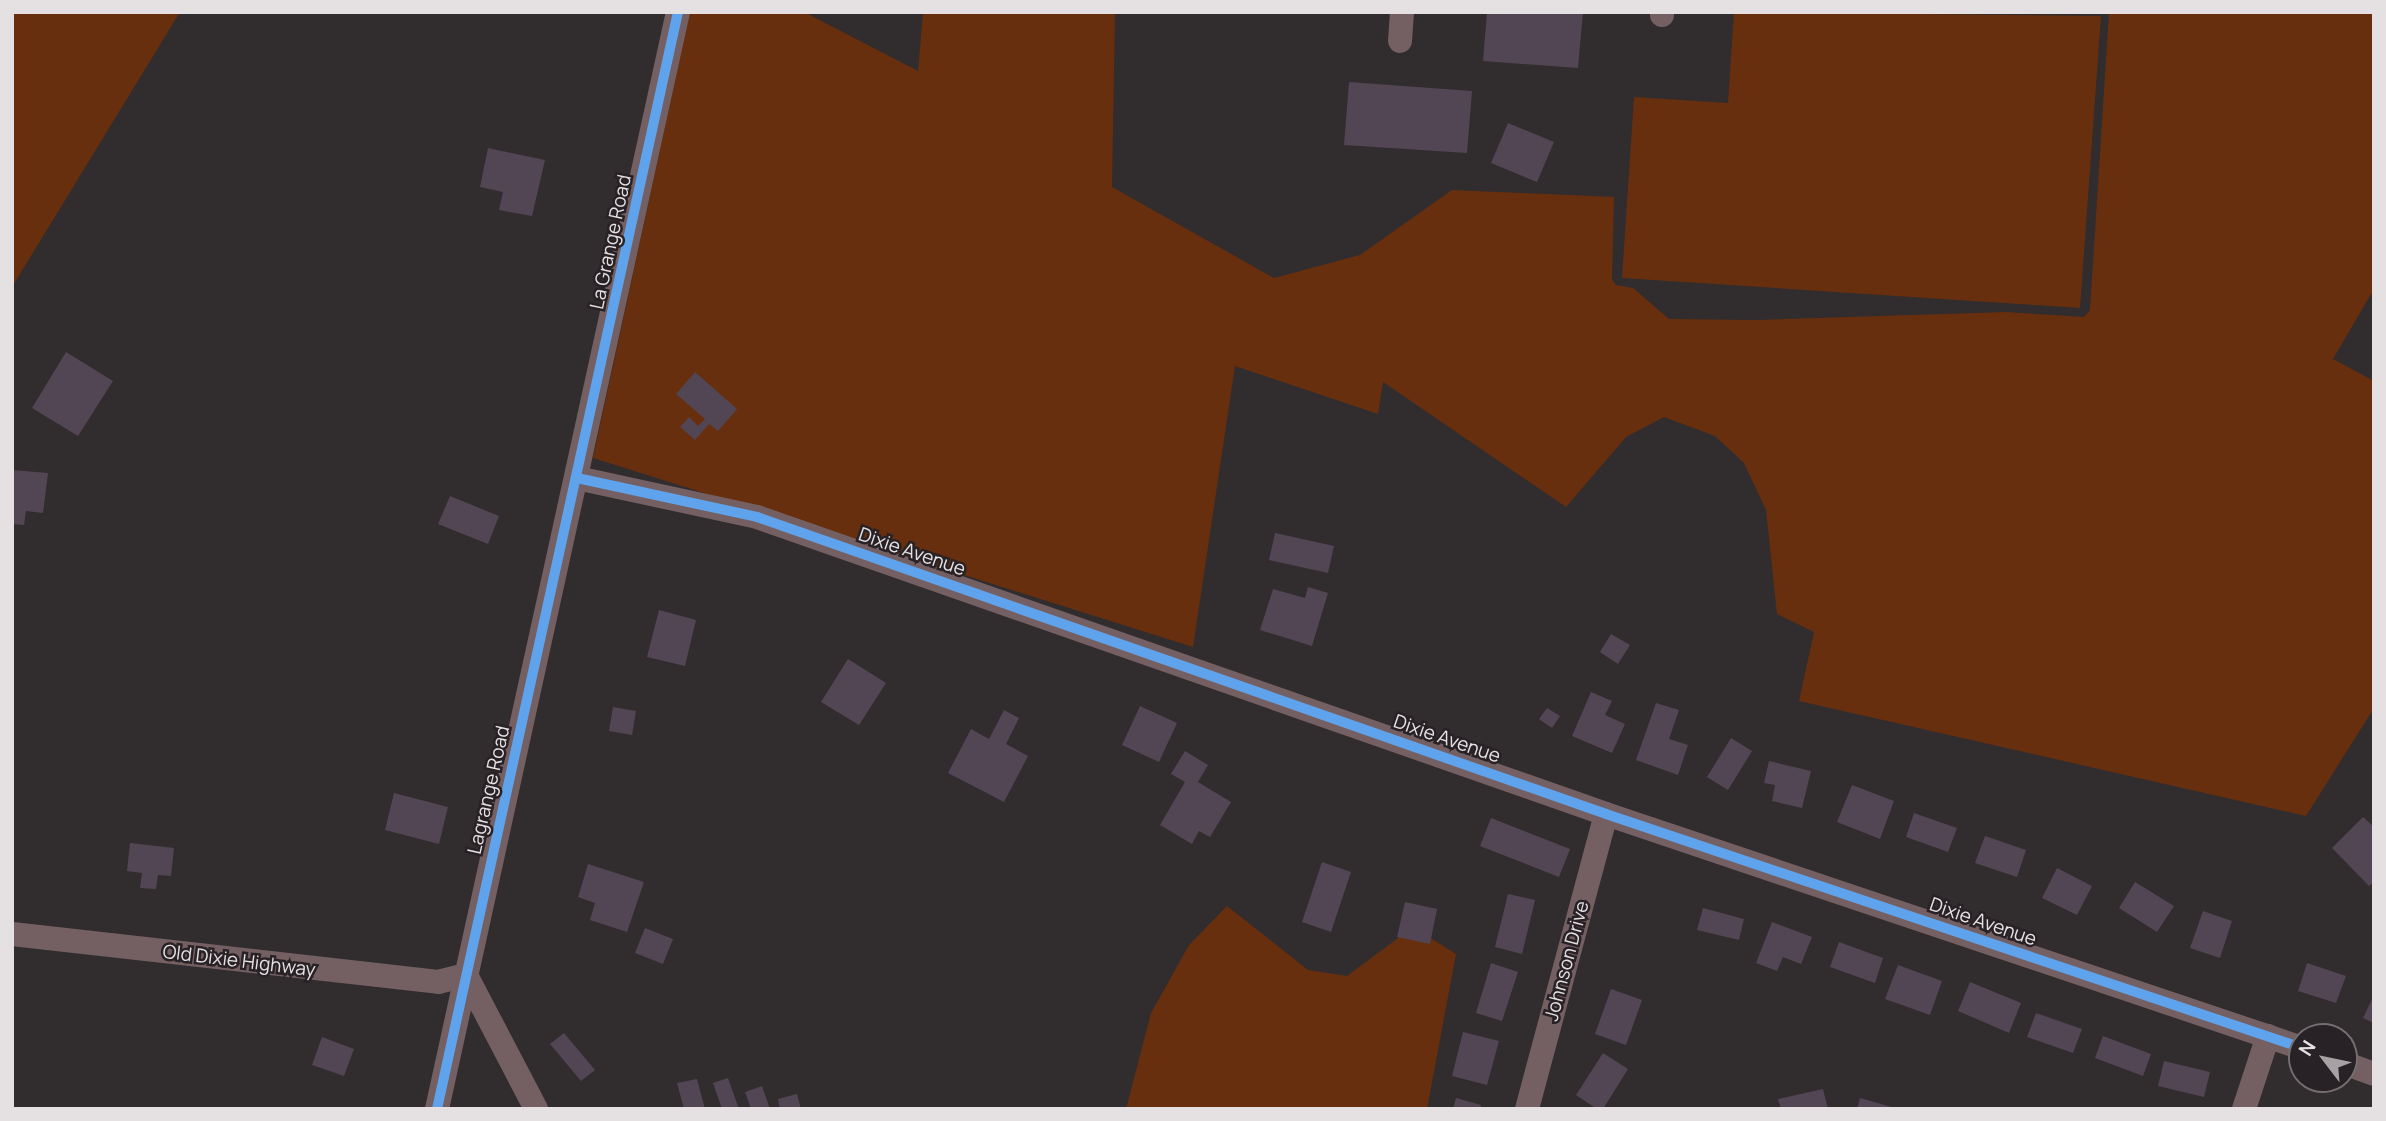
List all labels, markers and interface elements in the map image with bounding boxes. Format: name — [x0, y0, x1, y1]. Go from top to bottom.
street label: La Grange Road — [586, 173, 636, 311]
street label: Dixie Avenue — [856, 523, 968, 581]
street label: Dixie Avenue — [1391, 710, 1503, 768]
street label: Lagrange Road — [463, 724, 515, 856]
street label: Dixie Avenue — [1927, 893, 2039, 951]
street label: Johnson Drive — [1540, 898, 1594, 1024]
street label: Old Dixie Highway — [161, 940, 317, 982]
north arrow — [2288, 1023, 2358, 1093]
text: N — [2292, 1035, 2322, 1061]

